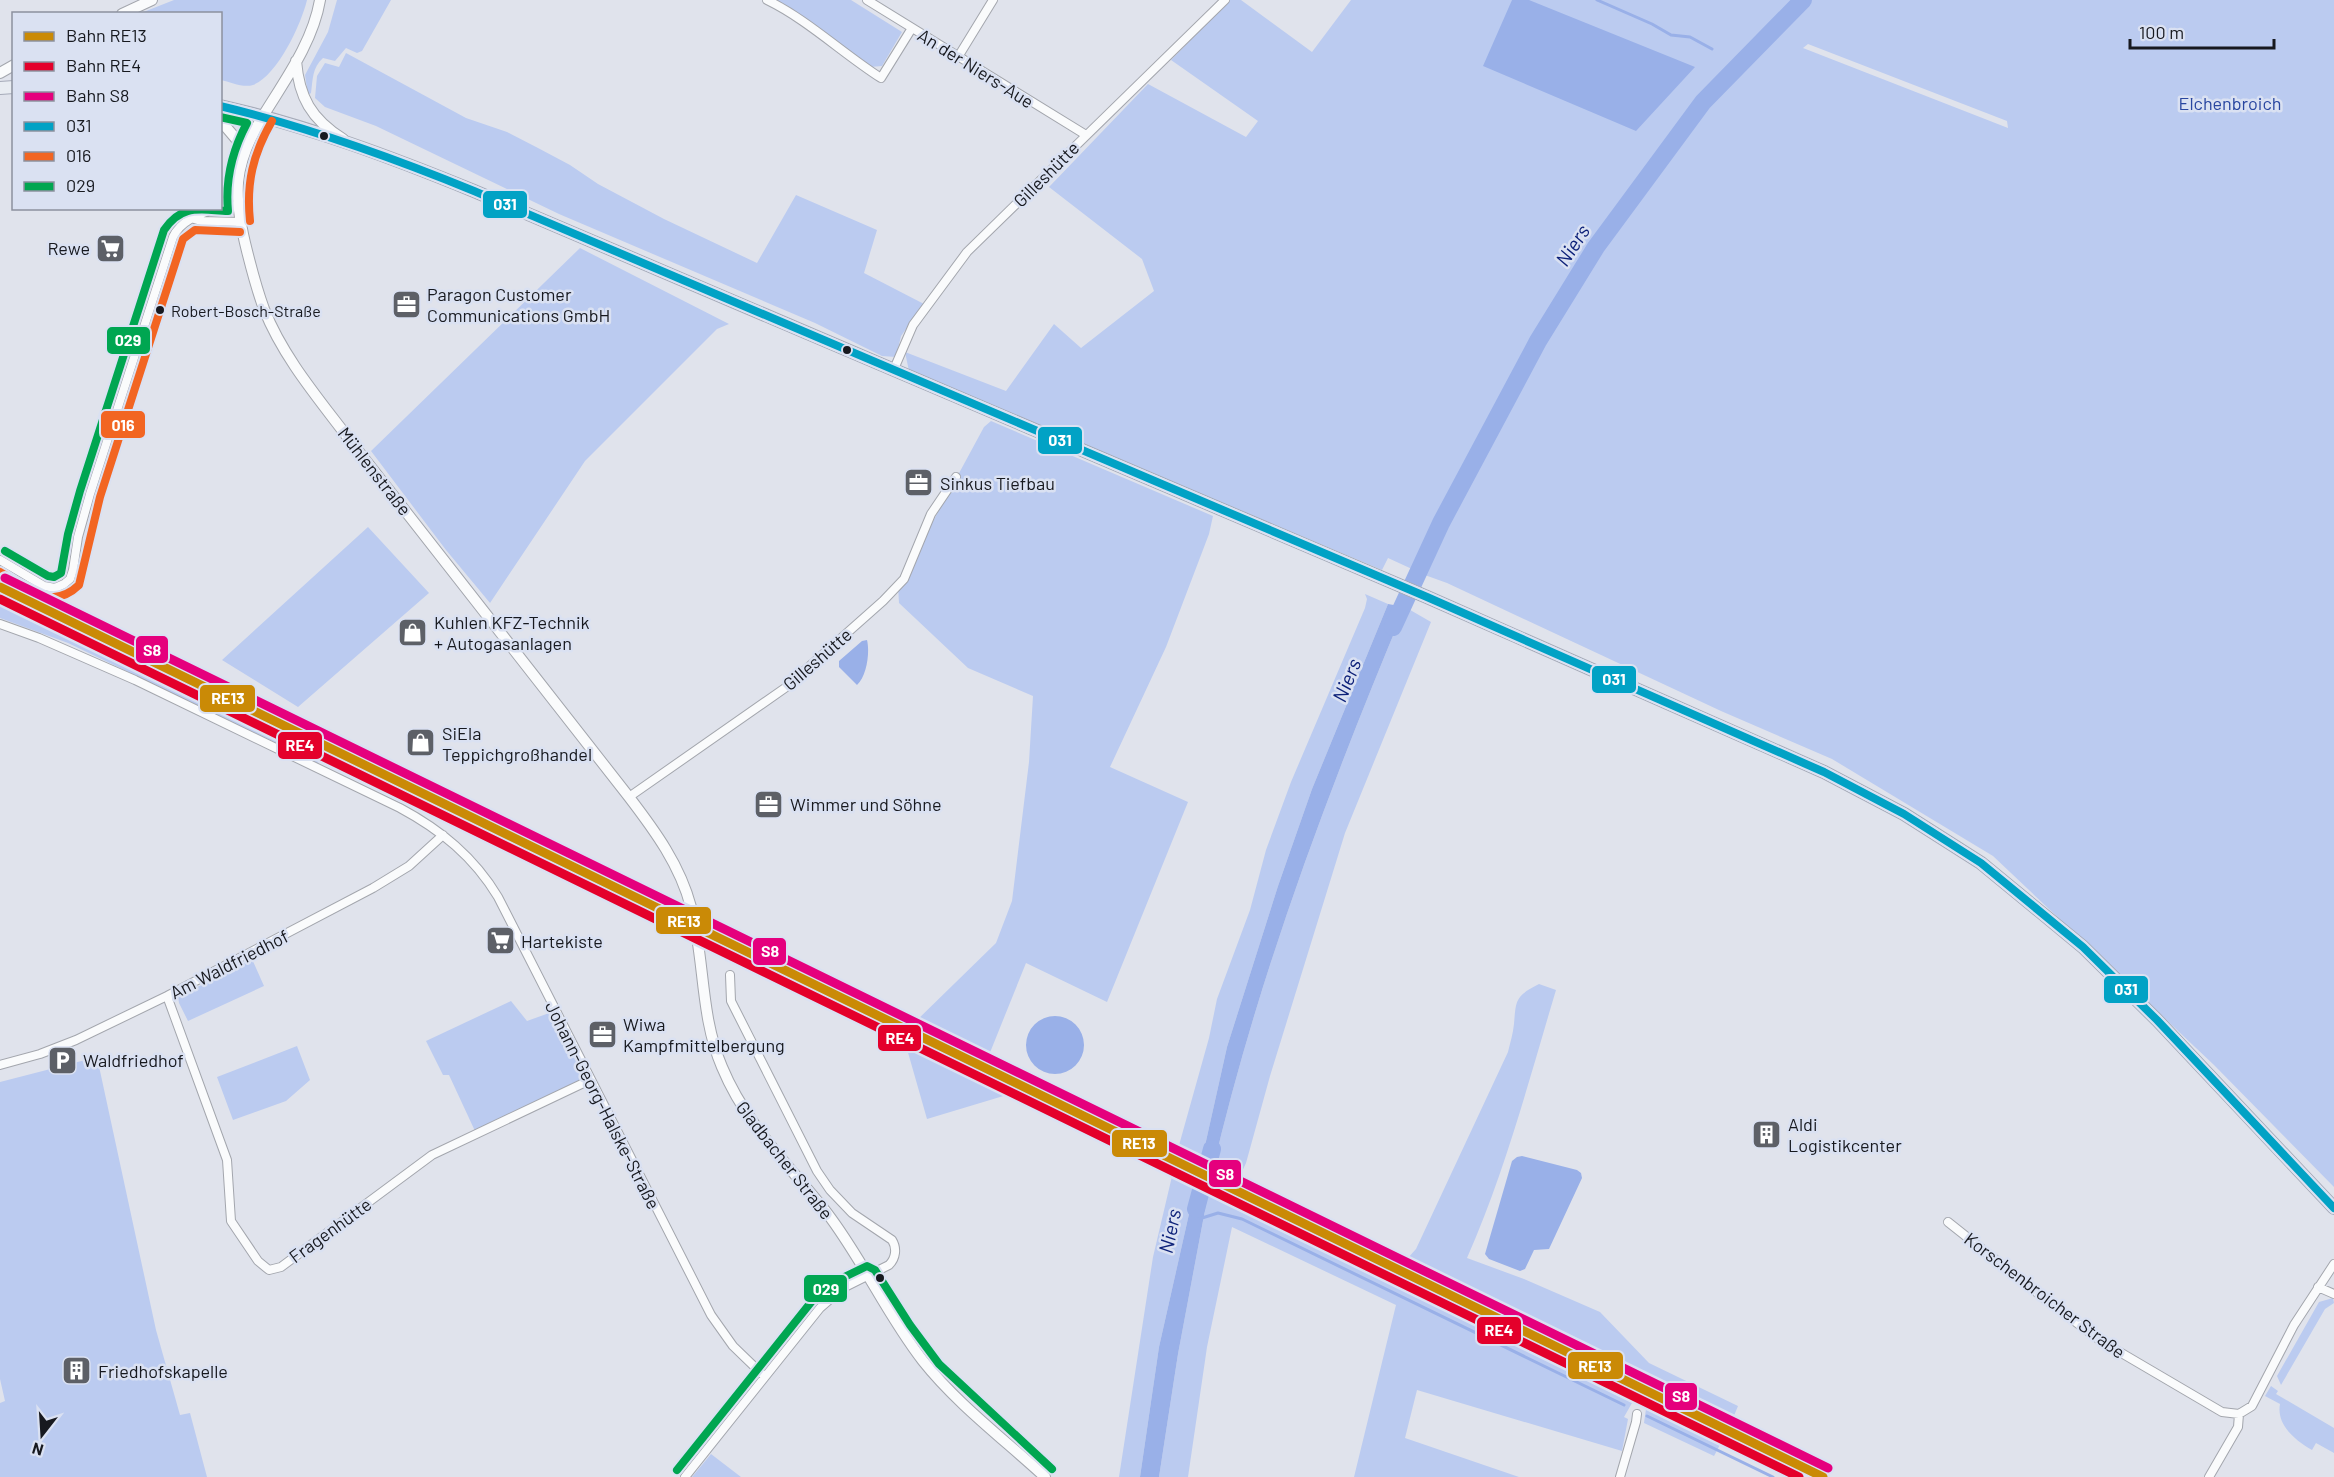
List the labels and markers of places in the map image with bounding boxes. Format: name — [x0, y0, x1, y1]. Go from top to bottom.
unlabelled marker — [318, 130, 330, 142]
supermarket icon: Rewe — [95, 232, 127, 264]
place label: Rewe — [47, 237, 90, 259]
place label: Paragon Customer Communications GmbH — [427, 283, 610, 326]
office icon: Paragon Customer Communications GmbH — [390, 288, 422, 320]
place label: Robert-Bosch-Straße — [171, 301, 321, 320]
marker: Robert-Bosch-Straße — [154, 304, 166, 316]
unlabelled marker — [841, 344, 853, 356]
office icon: Sinkus Tiefbau — [903, 467, 935, 499]
place label: Sinkus Tiefbau — [940, 472, 1055, 494]
place label: Kuhlen KFZ-Technik + Autogasanlagen — [434, 611, 590, 654]
shop icon: Kuhlen KFZ-Technik + Autogasanlagen — [397, 616, 429, 648]
place label: SiEla Teppichgroßhandel — [442, 722, 592, 765]
shop icon: SiEla Teppichgroßhandel — [405, 727, 437, 759]
office icon: Wimmer und Söhne — [753, 788, 785, 820]
place label: Wimmer und Söhne — [790, 793, 941, 815]
supermarket icon: Hartekiste — [484, 925, 516, 957]
place label: Hartekiste — [521, 930, 603, 952]
place label: Wiwa Kampfmittelbergung — [623, 1013, 785, 1056]
office icon: Wiwa Kampfmittelbergung — [586, 1018, 618, 1050]
parking icon: Waldfriedhof — [46, 1044, 78, 1076]
place label: Waldfriedhof — [83, 1049, 184, 1071]
place label: Aldi Logistikcenter — [1788, 1113, 1902, 1156]
building icon: Aldi Logistikcenter — [1751, 1118, 1783, 1150]
unlabelled marker — [874, 1272, 886, 1284]
building icon: Friedhofskapelle — [61, 1355, 93, 1387]
place label: Friedhofskapelle — [98, 1360, 228, 1382]

